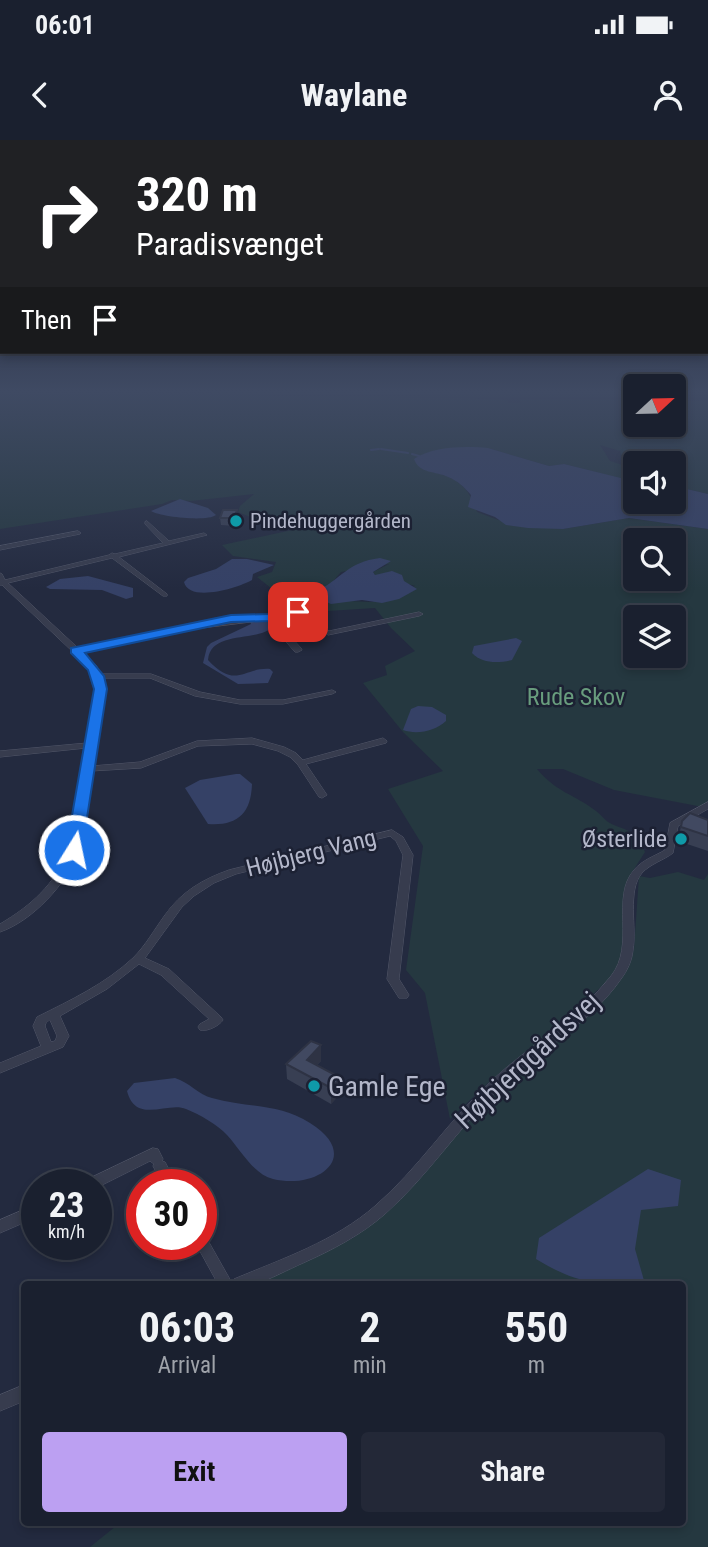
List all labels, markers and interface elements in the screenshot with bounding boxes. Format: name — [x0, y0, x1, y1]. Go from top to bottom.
text: 06:01 — [35, 10, 95, 40]
icon: back — [21, 76, 59, 114]
text: Waylane — [301, 76, 407, 114]
icon: person — [649, 76, 687, 114]
text: 320 m — [136, 166, 258, 223]
icon: right — [21, 168, 112, 259]
text: Paradisvænget — [136, 225, 324, 263]
icon: arrive — [86, 301, 124, 339]
text: Then — [21, 305, 72, 335]
north arrow — [623, 374, 686, 438]
map controls — [623, 374, 686, 668]
button: sound — [623, 451, 686, 514]
place label: Pindehuggergården — [250, 509, 411, 533]
marker: Pindehuggergården — [228, 513, 244, 529]
button: search — [623, 528, 686, 591]
pin — [268, 582, 328, 642]
icon: arrive — [279, 593, 317, 631]
button: layers — [623, 605, 686, 668]
park label: Rude Skov — [527, 683, 625, 711]
position arrow — [37, 813, 111, 887]
street label: Højbjerg Vang — [243, 823, 379, 883]
place label: Østerlide — [582, 825, 667, 853]
marker: Østerlide — [673, 831, 689, 847]
street label: Højbjerggårdsvej — [448, 985, 607, 1136]
place label: Gamle Ege — [328, 1070, 446, 1103]
marker: Gamle Ege — [306, 1078, 322, 1094]
speed limit sign: 30 — [126, 1169, 217, 1260]
text: 23 — [49, 1185, 84, 1226]
text: km/h — [48, 1221, 85, 1242]
text: 06:03 — [139, 1303, 235, 1352]
text: 2 — [359, 1303, 380, 1352]
text: 550 — [504, 1303, 568, 1352]
text: Arrival — [158, 1352, 216, 1379]
text: min — [353, 1352, 387, 1379]
text: m — [528, 1352, 545, 1379]
button: Exit — [42, 1432, 347, 1512]
button: Share — [361, 1432, 665, 1512]

